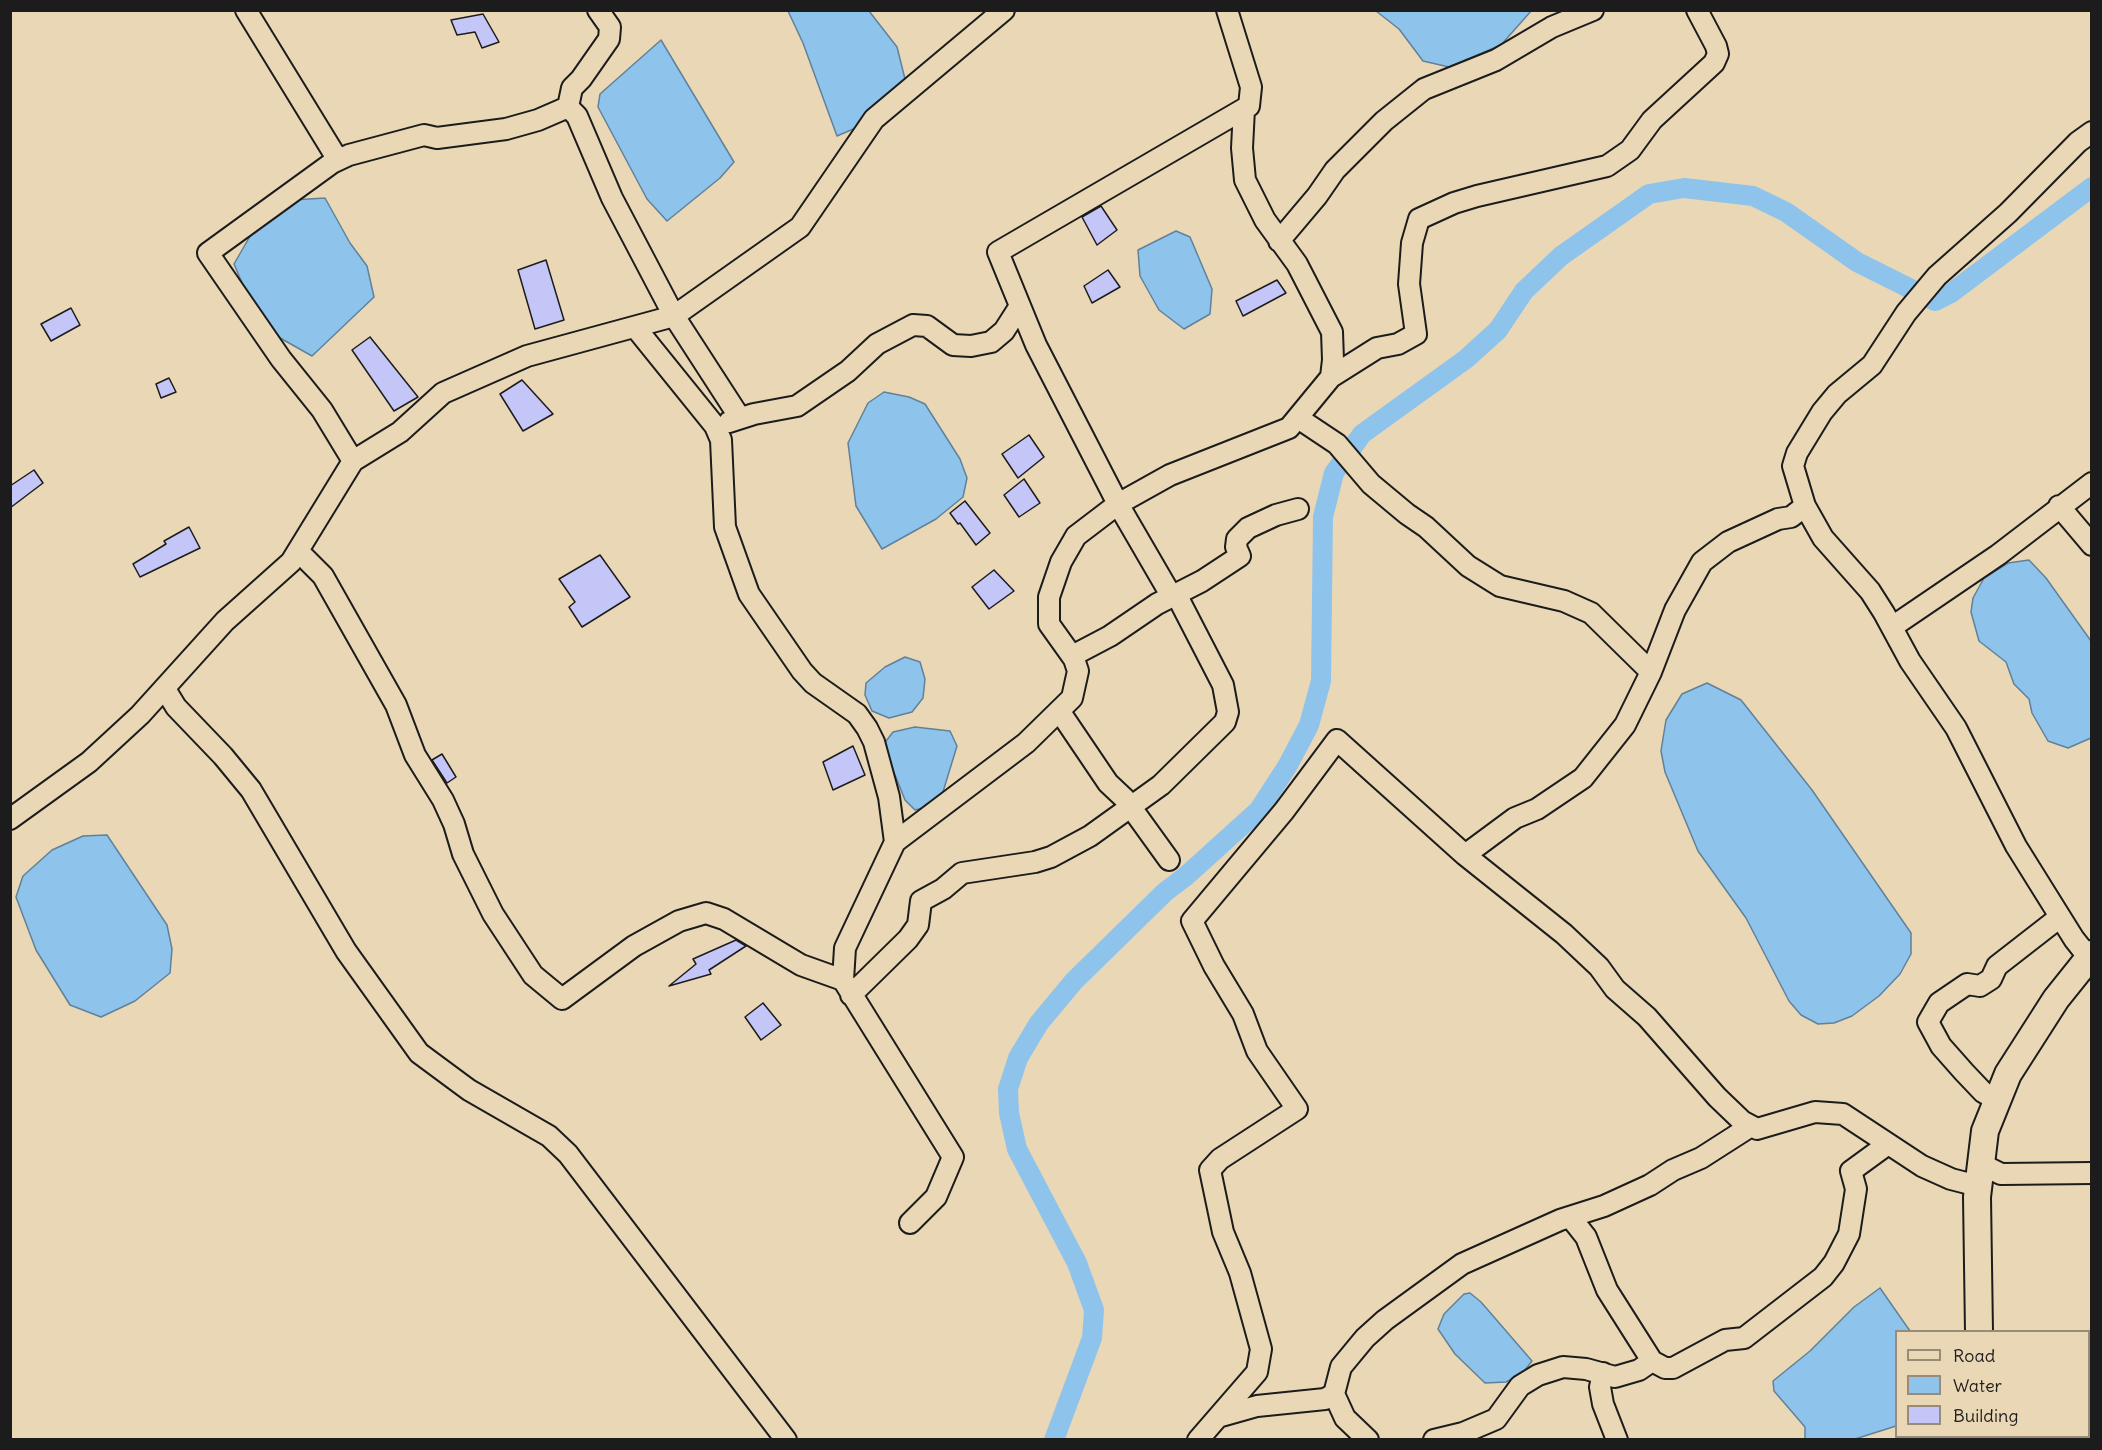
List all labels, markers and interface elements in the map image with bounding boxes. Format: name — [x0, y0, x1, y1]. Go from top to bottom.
legend — [1895, 1330, 2090, 1438]
text: Road — [1953, 1344, 1995, 1367]
text: Water — [1953, 1374, 2002, 1397]
text: Building — [1953, 1404, 2018, 1427]

